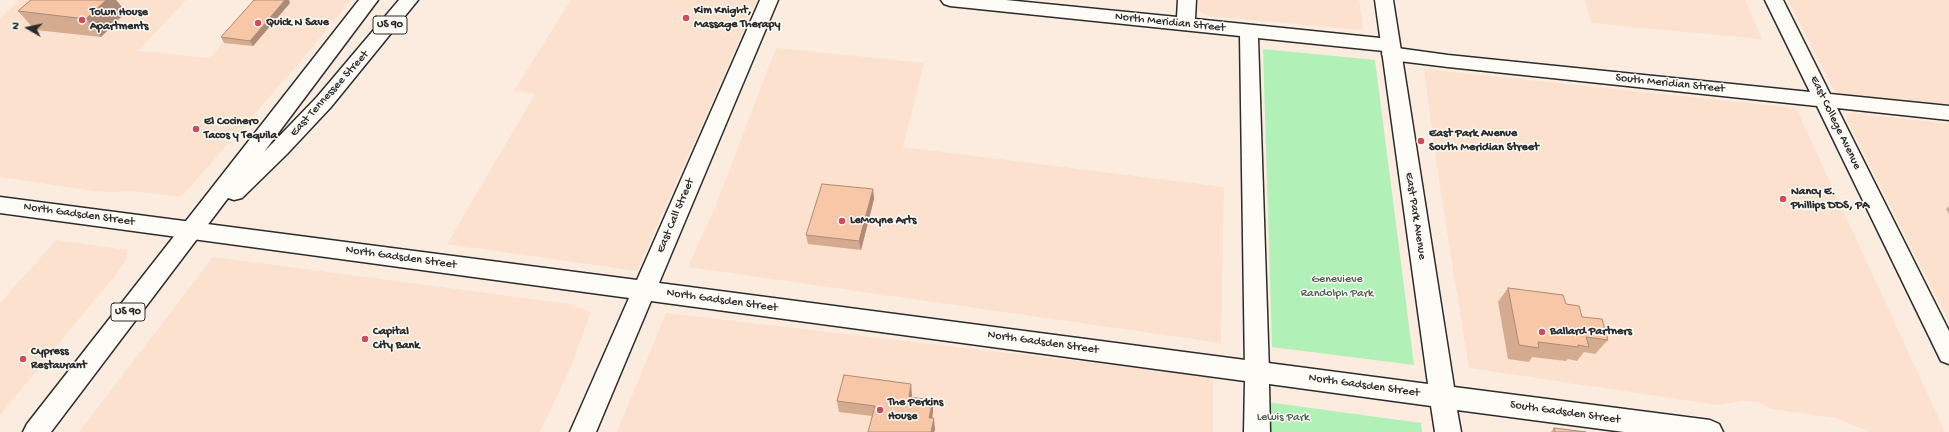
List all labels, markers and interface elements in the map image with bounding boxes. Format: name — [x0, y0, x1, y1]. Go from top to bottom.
place label: Kim Knight, Massage Therapy — [694, 4, 780, 32]
place label: Town House Apartments — [90, 6, 149, 34]
north arrow — [8, 8, 48, 48]
street label: North Meridian Street — [1114, 10, 1226, 36]
marker: Kim Knight, Massage Therapy — [681, 13, 691, 23]
marker: Town House Apartments — [77, 15, 87, 25]
place label: Quick N Save — [266, 16, 329, 30]
road number: US 90 — [373, 16, 407, 34]
marker: Quick N Save — [253, 18, 263, 28]
text: N — [10, 22, 23, 31]
street label: East Tennessee Street — [288, 48, 372, 140]
street label: South Meridian Street — [1615, 71, 1725, 97]
street label: East College Avenue — [1806, 74, 1864, 172]
place label: El Cocinero Tacos y Tequila — [204, 115, 277, 143]
marker: El Cocinero Tacos y Tequila — [191, 124, 201, 134]
place label: East Park Avenue South Meridian Street — [1429, 127, 1539, 155]
marker: East Park Avenue South Meridian Street — [1416, 136, 1426, 146]
street label: East Park Avenue — [1401, 171, 1429, 261]
street label: East Call Street — [654, 177, 698, 255]
place label: Nancy E. Phillips DDS, PA — [1791, 185, 1869, 213]
marker: Nancy E. Phillips DDS, PA — [1778, 194, 1788, 204]
street label: North Gadsden Street — [23, 200, 135, 230]
place label: LeMoyne Arts — [850, 214, 916, 228]
marker: LeMoyne Arts — [837, 216, 847, 226]
street label: North Gadsden Street — [345, 243, 457, 273]
park label: Genevieve Randolph Park — [1301, 273, 1373, 301]
street label: North Gadsden Street — [666, 286, 778, 316]
road number: US 90 — [111, 303, 145, 321]
place label: Capital City Bank — [373, 325, 420, 353]
place label: Ballard Partners — [1550, 325, 1632, 339]
marker: Ballard Partners — [1537, 327, 1547, 337]
street label: North Gadsden Street — [987, 328, 1099, 358]
marker: Capital City Bank — [360, 334, 370, 344]
place label: Cypress Restaurant — [31, 345, 87, 373]
marker: Cypress Restaurant — [18, 354, 28, 364]
street label: North Gadsden Street — [1308, 371, 1420, 401]
place label: The Perkins House — [888, 396, 943, 424]
street label: South Gadsden Street — [1509, 398, 1621, 428]
marker: The Perkins House — [875, 405, 885, 415]
park label: Lewis Park — [1257, 411, 1309, 425]

